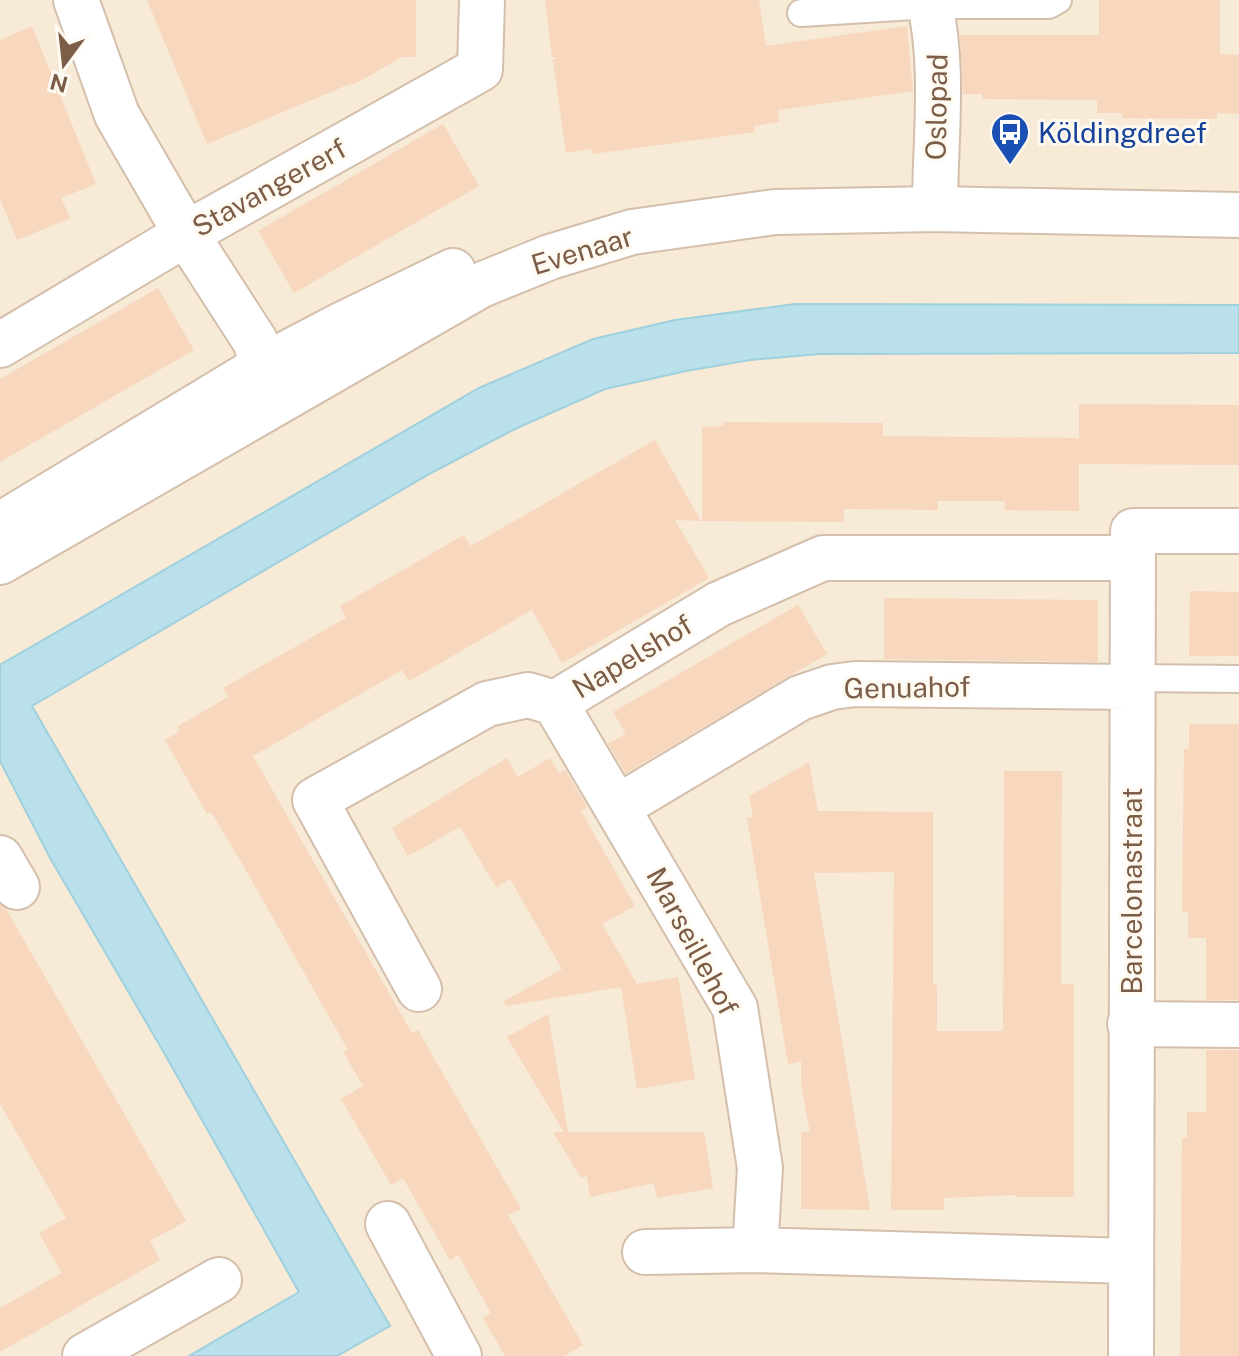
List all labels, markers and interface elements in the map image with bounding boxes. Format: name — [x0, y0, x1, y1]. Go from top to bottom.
north arrow — [24, 24, 104, 104]
street label: Oslopad — [919, 53, 953, 161]
text: N — [47, 69, 71, 98]
bus stop icon: Köldingdreef — [989, 111, 1031, 166]
place label: Köldingdreef — [1038, 116, 1207, 149]
street label: Stavangererf — [186, 131, 352, 243]
street label: Evenaar — [527, 219, 637, 281]
street label: Napelshof — [566, 607, 698, 705]
street label: Genuahof — [843, 669, 971, 705]
street label: Barcelonastraat — [1115, 787, 1148, 995]
street label: Marseillehof — [640, 862, 746, 1020]

